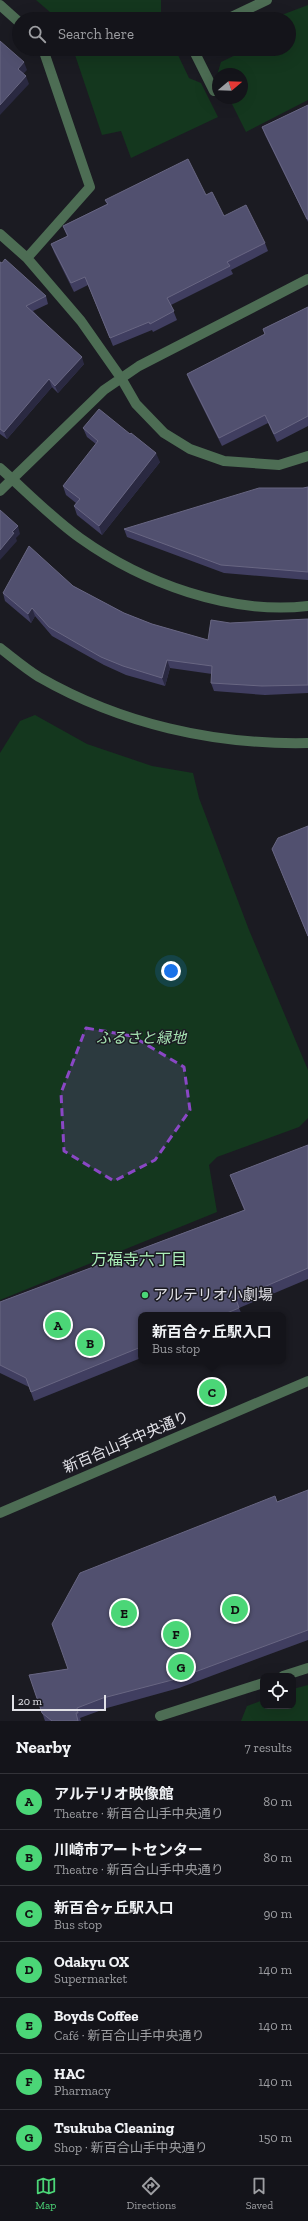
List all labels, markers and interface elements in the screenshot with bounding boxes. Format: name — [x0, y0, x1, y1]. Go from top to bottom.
search box — [12, 12, 296, 56]
icon: search — [26, 23, 48, 45]
text: Search here — [58, 25, 134, 43]
north arrow — [212, 68, 248, 104]
your location — [161, 961, 181, 981]
park label: ふるさと緑地 — [96, 1029, 188, 1047]
district label: 万福寺六丁目 — [91, 1250, 187, 1269]
place label: アルテリオ小劇場 — [153, 1286, 273, 1304]
marker: アルテリオ小劇場 — [140, 1290, 150, 1300]
pin: A — [45, 1310, 71, 1340]
popup — [138, 1312, 286, 1364]
text: 新百合ヶ丘駅入口 — [152, 1323, 272, 1341]
pin: B — [77, 1328, 103, 1358]
text: Bus stop — [152, 1341, 200, 1356]
pin: C — [199, 1377, 225, 1407]
street label: 新百合山手中央通り — [60, 1407, 192, 1477]
pin: D — [222, 1594, 248, 1624]
pin: E — [111, 1598, 137, 1628]
pin: F — [163, 1619, 189, 1649]
pin: G — [168, 1652, 194, 1682]
map controls — [260, 1673, 296, 1709]
button: locate — [260, 1673, 296, 1709]
scale bar — [12, 1693, 106, 1712]
text: 20 m — [18, 1695, 42, 1708]
text: Nearby — [16, 1737, 71, 1757]
text: 7 results — [244, 1740, 292, 1755]
text: アルテリオ映像館 — [54, 1785, 174, 1803]
text: A — [25, 1794, 33, 1809]
text: 80 m — [263, 1794, 292, 1809]
text: Theatre · 新百合山手中央通り — [54, 1806, 224, 1821]
text: 川崎市アートセンター — [54, 1841, 203, 1859]
text: B — [25, 1850, 33, 1865]
text: 80 m — [263, 1850, 292, 1865]
text: Theatre · 新百合山手中央通り — [54, 1862, 224, 1877]
text: 新百合ヶ丘駅入口 — [54, 1899, 174, 1917]
text: C — [25, 1906, 33, 1921]
text: 90 m — [263, 1906, 292, 1921]
text: Bus stop — [54, 1917, 102, 1932]
text: Odakyu OX — [54, 1953, 129, 1971]
text: D — [24, 1962, 34, 1977]
text: 140 m — [258, 1962, 292, 1977]
text: Supermarket — [54, 1971, 127, 1986]
text: Boyds Coffee — [54, 2007, 139, 2025]
text: E — [25, 2018, 33, 2033]
text: 140 m — [258, 2018, 292, 2033]
text: Café · 新百合山手中央通り — [54, 2028, 205, 2043]
text: HAC — [54, 2065, 85, 2083]
text: F — [25, 2074, 33, 2089]
text: 140 m — [258, 2074, 292, 2089]
text: Pharmacy — [54, 2083, 111, 2098]
text: Tsukuba Cleaning — [54, 2119, 174, 2137]
text: G — [25, 2130, 33, 2145]
text: 150 m — [259, 2130, 292, 2145]
text: Shop · 新百合山手中央通り — [54, 2140, 208, 2155]
tab: Map — [35, 2175, 57, 2212]
tab: Directions — [126, 2175, 176, 2212]
tab: Saved — [246, 2175, 273, 2212]

